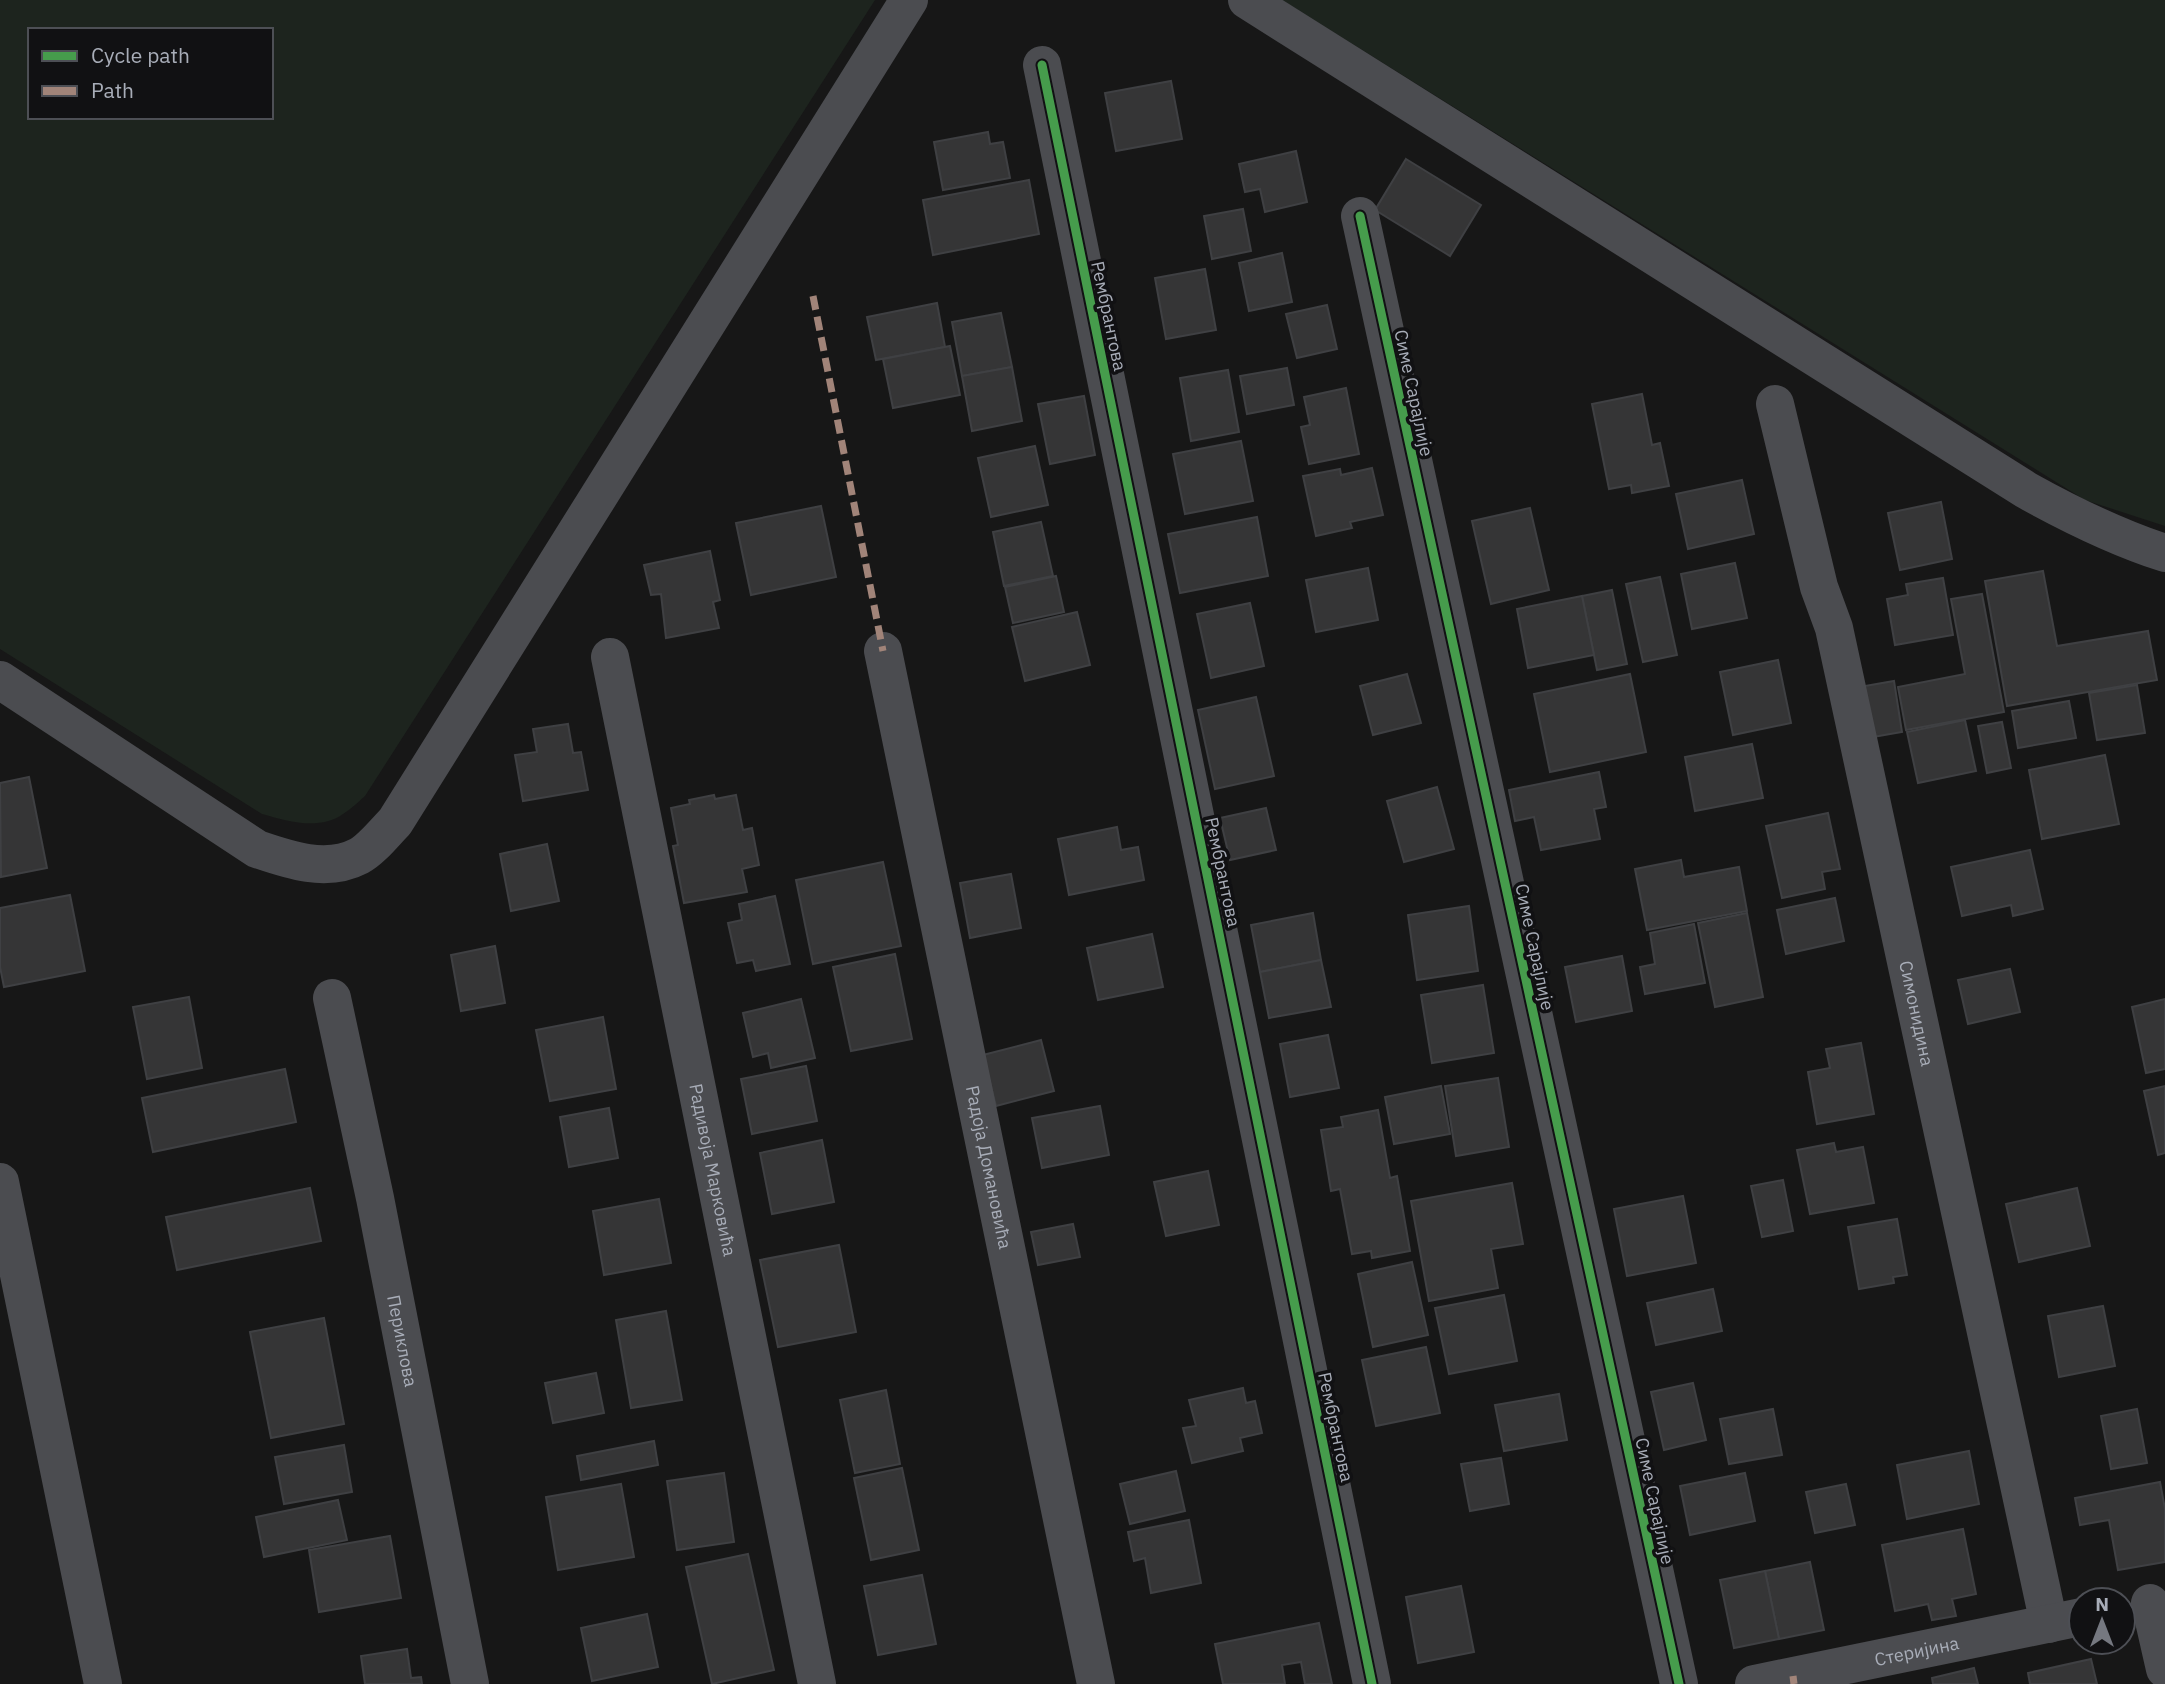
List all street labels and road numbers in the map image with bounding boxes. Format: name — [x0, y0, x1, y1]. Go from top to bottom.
street label: Рембрантова — [1086, 259, 1132, 373]
street label: Симе Сарајлије — [1389, 328, 1439, 459]
street label: Рембрантова — [1200, 815, 1246, 929]
street label: Симе Сарајлије — [1510, 882, 1560, 1013]
street label: Симонидина — [1895, 958, 1940, 1068]
street label: Радивоја Марковића — [685, 1081, 742, 1258]
street label: Радоја Домановића — [961, 1083, 1018, 1251]
street label: Периклова — [383, 1293, 423, 1389]
street label: Рембрантова — [1313, 1370, 1359, 1484]
street label: Симе Сарајлије — [1630, 1436, 1680, 1567]
street label: Стеријина — [1872, 1631, 1961, 1671]

